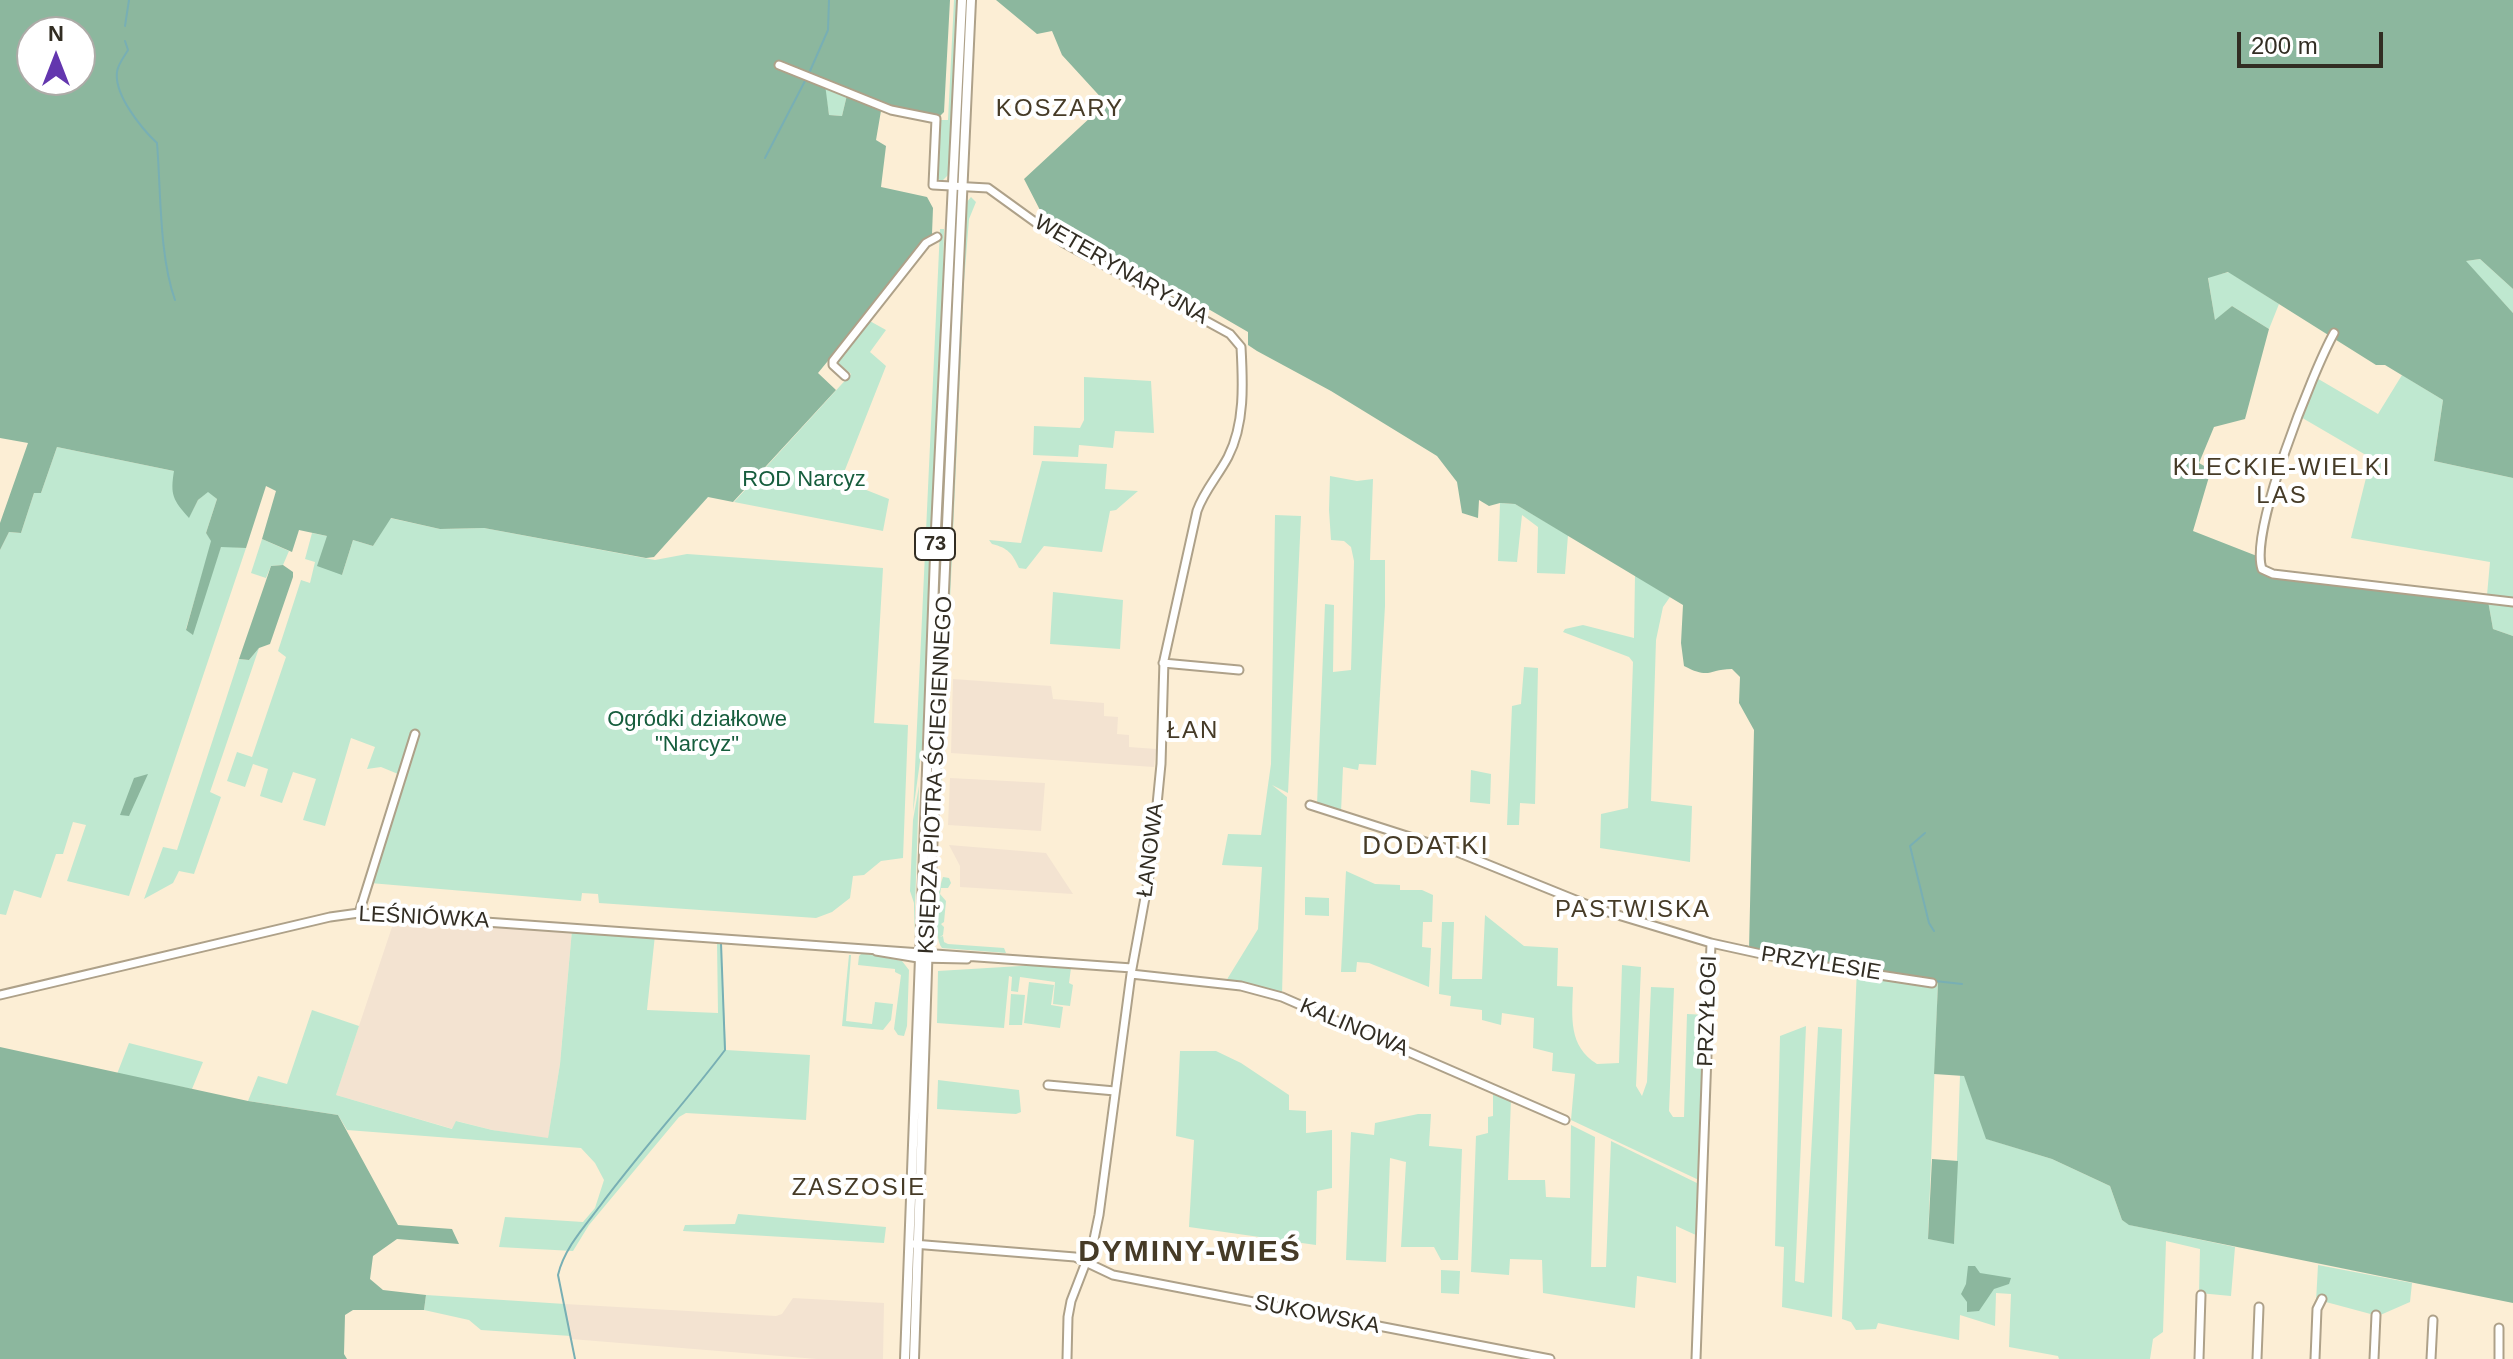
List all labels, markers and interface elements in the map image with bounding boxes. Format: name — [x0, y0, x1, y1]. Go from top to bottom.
north arrow — [16, 16, 96, 96]
scale bar — [2241, 16, 2387, 66]
text: N — [48, 21, 64, 46]
text: 200 m — [2251, 32, 2318, 59]
district label: KOSZARY — [996, 95, 1124, 123]
street label: WETERYNARYJNA — [1030, 210, 1212, 330]
district label: KLECKIE-WIELKI LAS — [2173, 454, 2391, 510]
park label: ROD Narcyz — [742, 467, 866, 493]
road number: 73 — [915, 528, 955, 560]
street label: KSIĘDZA PIOTRA ŚCIEGIENNEGO — [913, 595, 959, 955]
park label: Ogródki działkowe "Narcyz" — [607, 707, 787, 758]
district label: ŁAN — [1167, 717, 1219, 745]
street label: ŁANOWA — [1132, 801, 1170, 899]
district label: DODATKI — [1362, 831, 1490, 863]
district label: PASTWISKA — [1555, 896, 1711, 924]
street label: LEŚNIÓWKA — [358, 901, 490, 935]
street label: PRZYLESIE — [1759, 941, 1883, 987]
street label: PRZYŁOGI — [1693, 955, 1723, 1067]
street label: KALINOWA — [1296, 993, 1412, 1063]
district label: ZASZOSIE — [792, 1174, 926, 1202]
district label: DYMINY-WIEŚ — [1078, 1235, 1302, 1271]
street label: SUKOWSKA — [1252, 1290, 1382, 1340]

